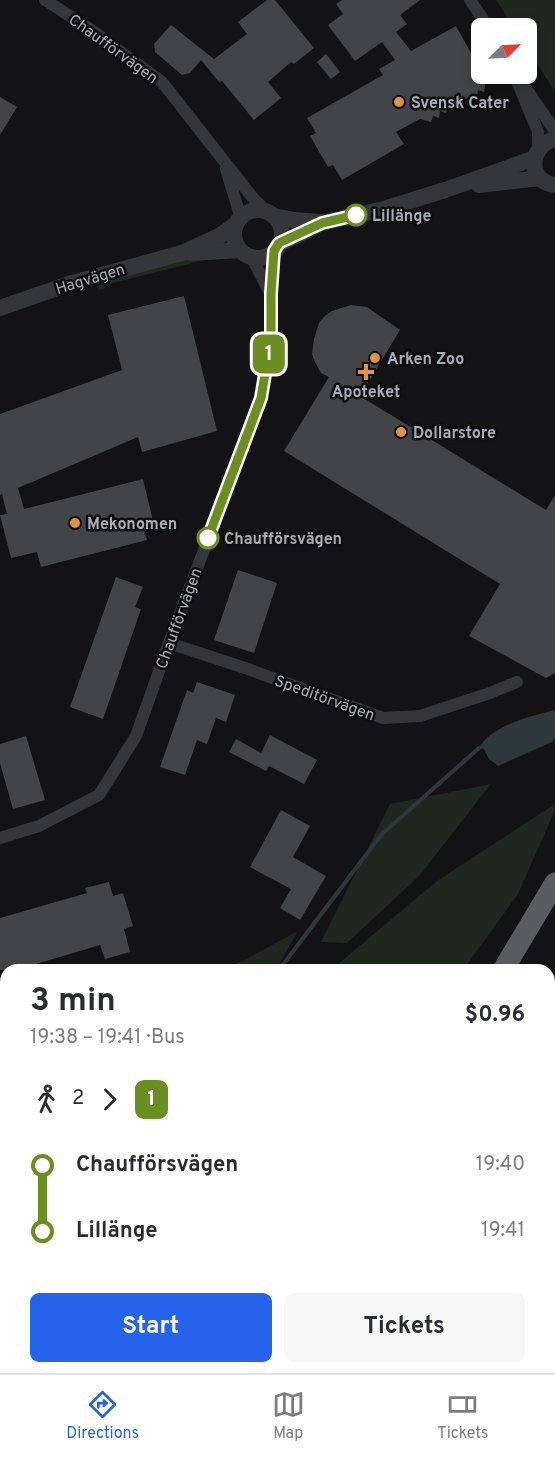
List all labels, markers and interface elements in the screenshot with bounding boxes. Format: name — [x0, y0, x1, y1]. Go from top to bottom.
street label: Chaufförvägen — [64, 10, 162, 89]
north arrow — [471, 18, 537, 84]
map controls — [471, 18, 537, 84]
place label: Svensk Cater — [411, 94, 509, 114]
marker: Svensk Cater — [392, 95, 406, 109]
marker: Lillänge — [345, 204, 367, 226]
place label: Lillänge — [372, 207, 431, 227]
street label: Hagvägen — [53, 260, 128, 300]
line badge: 1 — [250, 334, 288, 374]
text: 1 — [265, 341, 273, 368]
place label: Arken Zoo — [387, 350, 464, 370]
marker: Arken Zoo — [368, 351, 382, 365]
marker: Apoteket — [359, 365, 373, 379]
place label: Apoteket — [332, 383, 400, 403]
place label: Dollarstore — [413, 424, 496, 444]
marker: Dollarstore — [394, 425, 408, 439]
place label: Mekonomen — [87, 515, 177, 535]
marker: Mekonomen — [68, 516, 82, 530]
marker: Chaufförsvägen — [197, 527, 219, 549]
place label: Chaufförsvägen — [224, 530, 342, 550]
street label: Chaufförvägen — [152, 565, 207, 672]
street label: Speditörvägen — [271, 671, 377, 726]
text: 3 min — [30, 981, 116, 1023]
text: $0.96 — [465, 1002, 525, 1029]
text: 19:38 – 19:41 · Bus — [30, 1025, 185, 1051]
icon: walk — [30, 1083, 63, 1116]
icon: forward — [93, 1083, 126, 1116]
text: 2 — [72, 1086, 84, 1112]
text: 1 — [147, 1086, 156, 1113]
text: Chaufförsvägen — [76, 1152, 238, 1179]
text: 19:40 — [476, 1152, 525, 1178]
text: Lillänge — [76, 1218, 158, 1245]
text: 19:41 — [481, 1218, 525, 1244]
button: Start — [30, 1293, 272, 1362]
button: Tickets — [284, 1293, 525, 1362]
tab: Directions — [66, 1388, 139, 1444]
tab: Map — [272, 1388, 305, 1444]
tab: Tickets — [437, 1388, 489, 1444]

